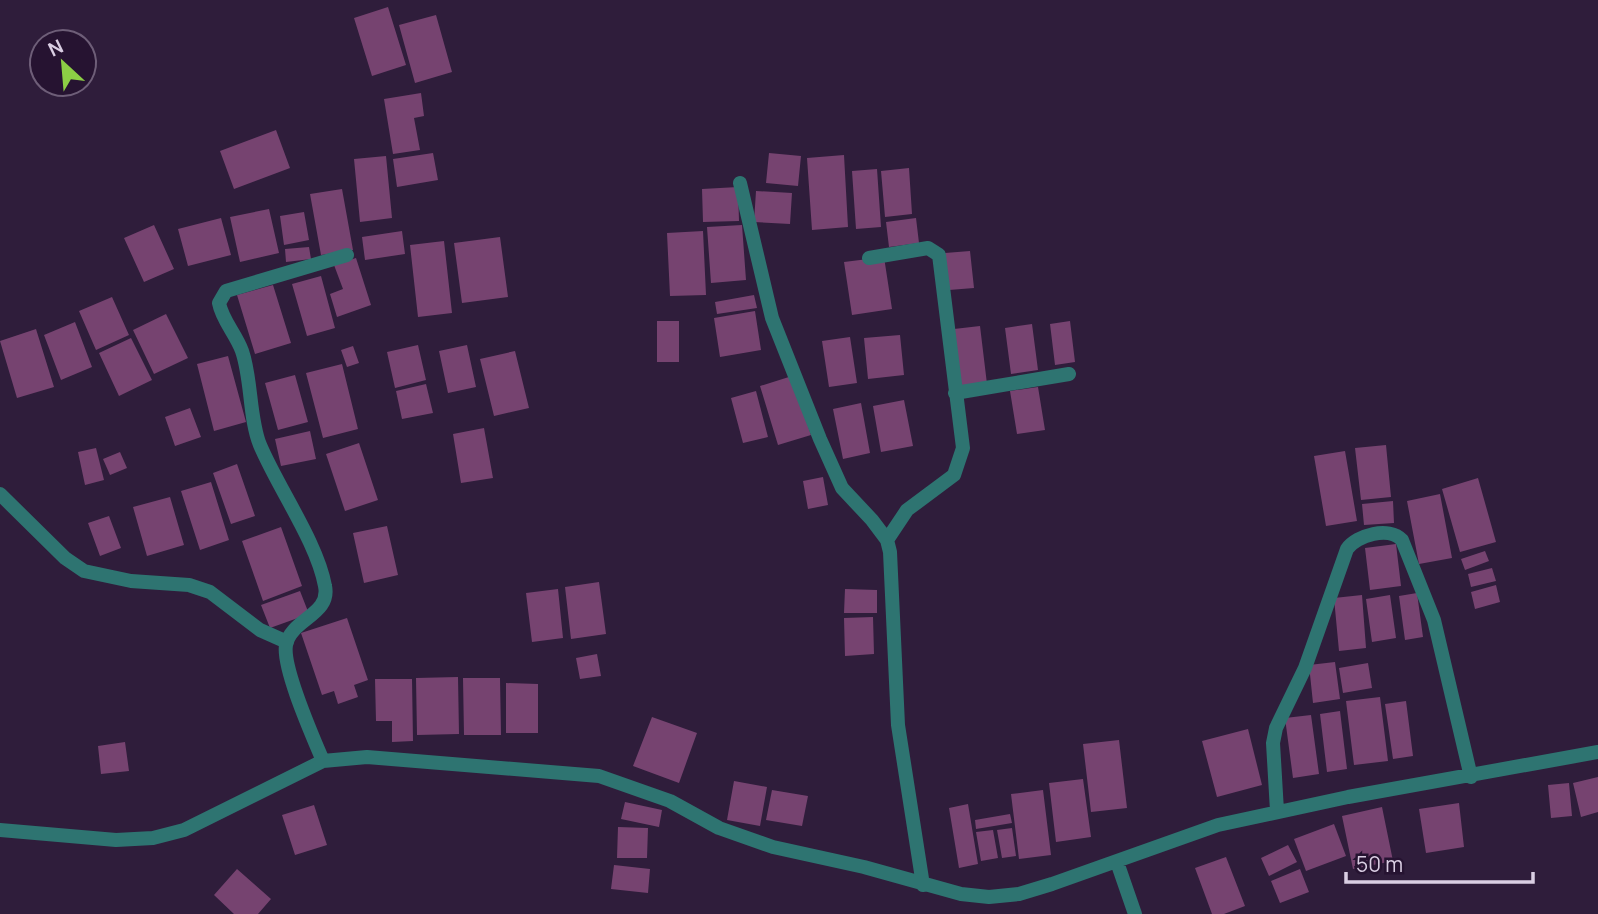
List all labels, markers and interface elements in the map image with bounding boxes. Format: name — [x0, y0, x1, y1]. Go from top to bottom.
north arrow — [28, 28, 98, 98]
text: N — [44, 33, 67, 62]
scale bar — [1346, 841, 1533, 885]
text: 50 m — [1356, 850, 1403, 878]

